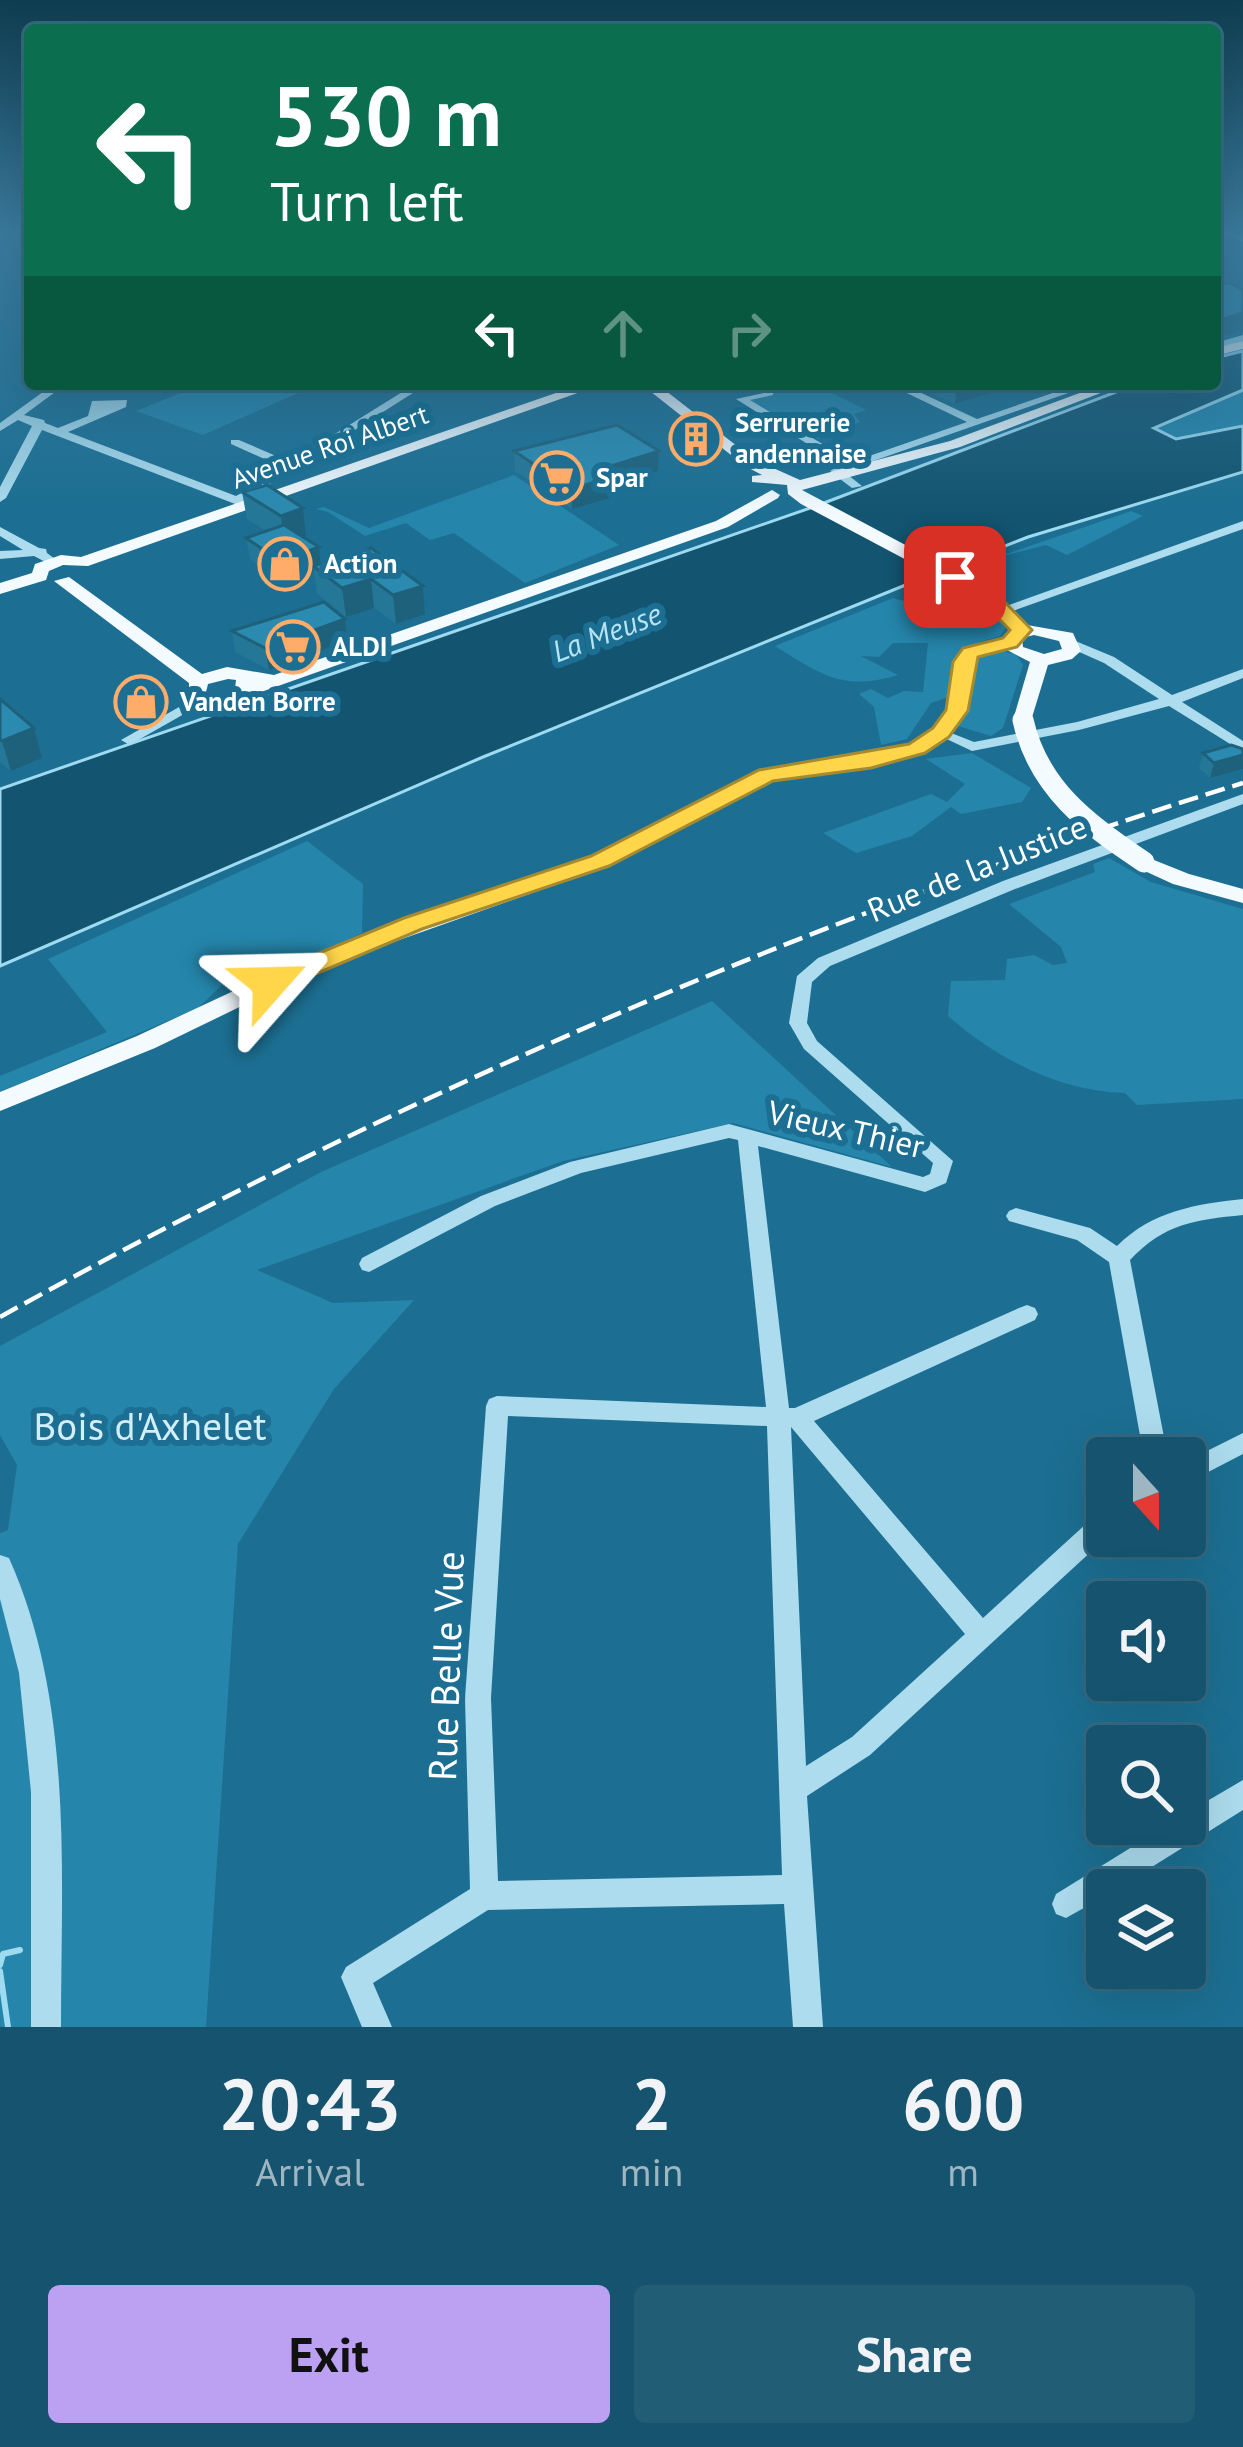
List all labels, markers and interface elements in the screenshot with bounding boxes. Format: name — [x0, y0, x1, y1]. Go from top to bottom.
text: 530 m — [270, 60, 502, 169]
icon: left — [72, 72, 228, 228]
text: Turn left — [270, 166, 464, 236]
icon: left — [464, 300, 530, 366]
icon: ahead — [590, 300, 656, 366]
icon: right — [716, 300, 782, 366]
street label: Avenue Roi Albert — [227, 397, 432, 496]
place label: Serrurerie andennaise — [735, 405, 867, 470]
building icon: Serrurerie andennaise — [668, 411, 724, 467]
supermarket icon: Spar — [529, 450, 585, 506]
place label: Spar — [596, 460, 648, 494]
pin — [904, 526, 1006, 628]
shop icon: Action — [257, 536, 313, 592]
icon: arrive — [922, 544, 988, 610]
place label: Action — [324, 546, 397, 580]
water label: La Meuse — [546, 593, 667, 670]
supermarket icon: ALDI — [265, 619, 321, 675]
place label: ALDI — [332, 629, 387, 663]
shop icon: Vanden Borre — [113, 674, 169, 730]
place label: Vanden Borre — [179, 684, 336, 718]
street label: Rue de la Justice — [861, 804, 1093, 931]
position arrow — [207, 920, 333, 1046]
street label: Vieux Thier — [763, 1089, 928, 1167]
park label: Bois d'Axhelet — [34, 1400, 266, 1451]
north arrow — [1086, 1437, 1206, 1557]
map controls — [1086, 1437, 1206, 1989]
street label: Rue Belle Vue — [416, 1550, 475, 1782]
button: sound — [1086, 1581, 1206, 1701]
button: search — [1086, 1725, 1206, 1845]
button: layers — [1086, 1869, 1206, 1989]
text: 20:43 — [219, 2057, 401, 2150]
text: 2 — [631, 2057, 672, 2150]
text: 600 — [902, 2057, 1024, 2150]
text: Arrival — [255, 2146, 365, 2197]
text: min — [620, 2146, 683, 2197]
text: m — [947, 2146, 979, 2197]
button: Exit — [48, 2285, 610, 2423]
button: Share — [634, 2285, 1195, 2423]

